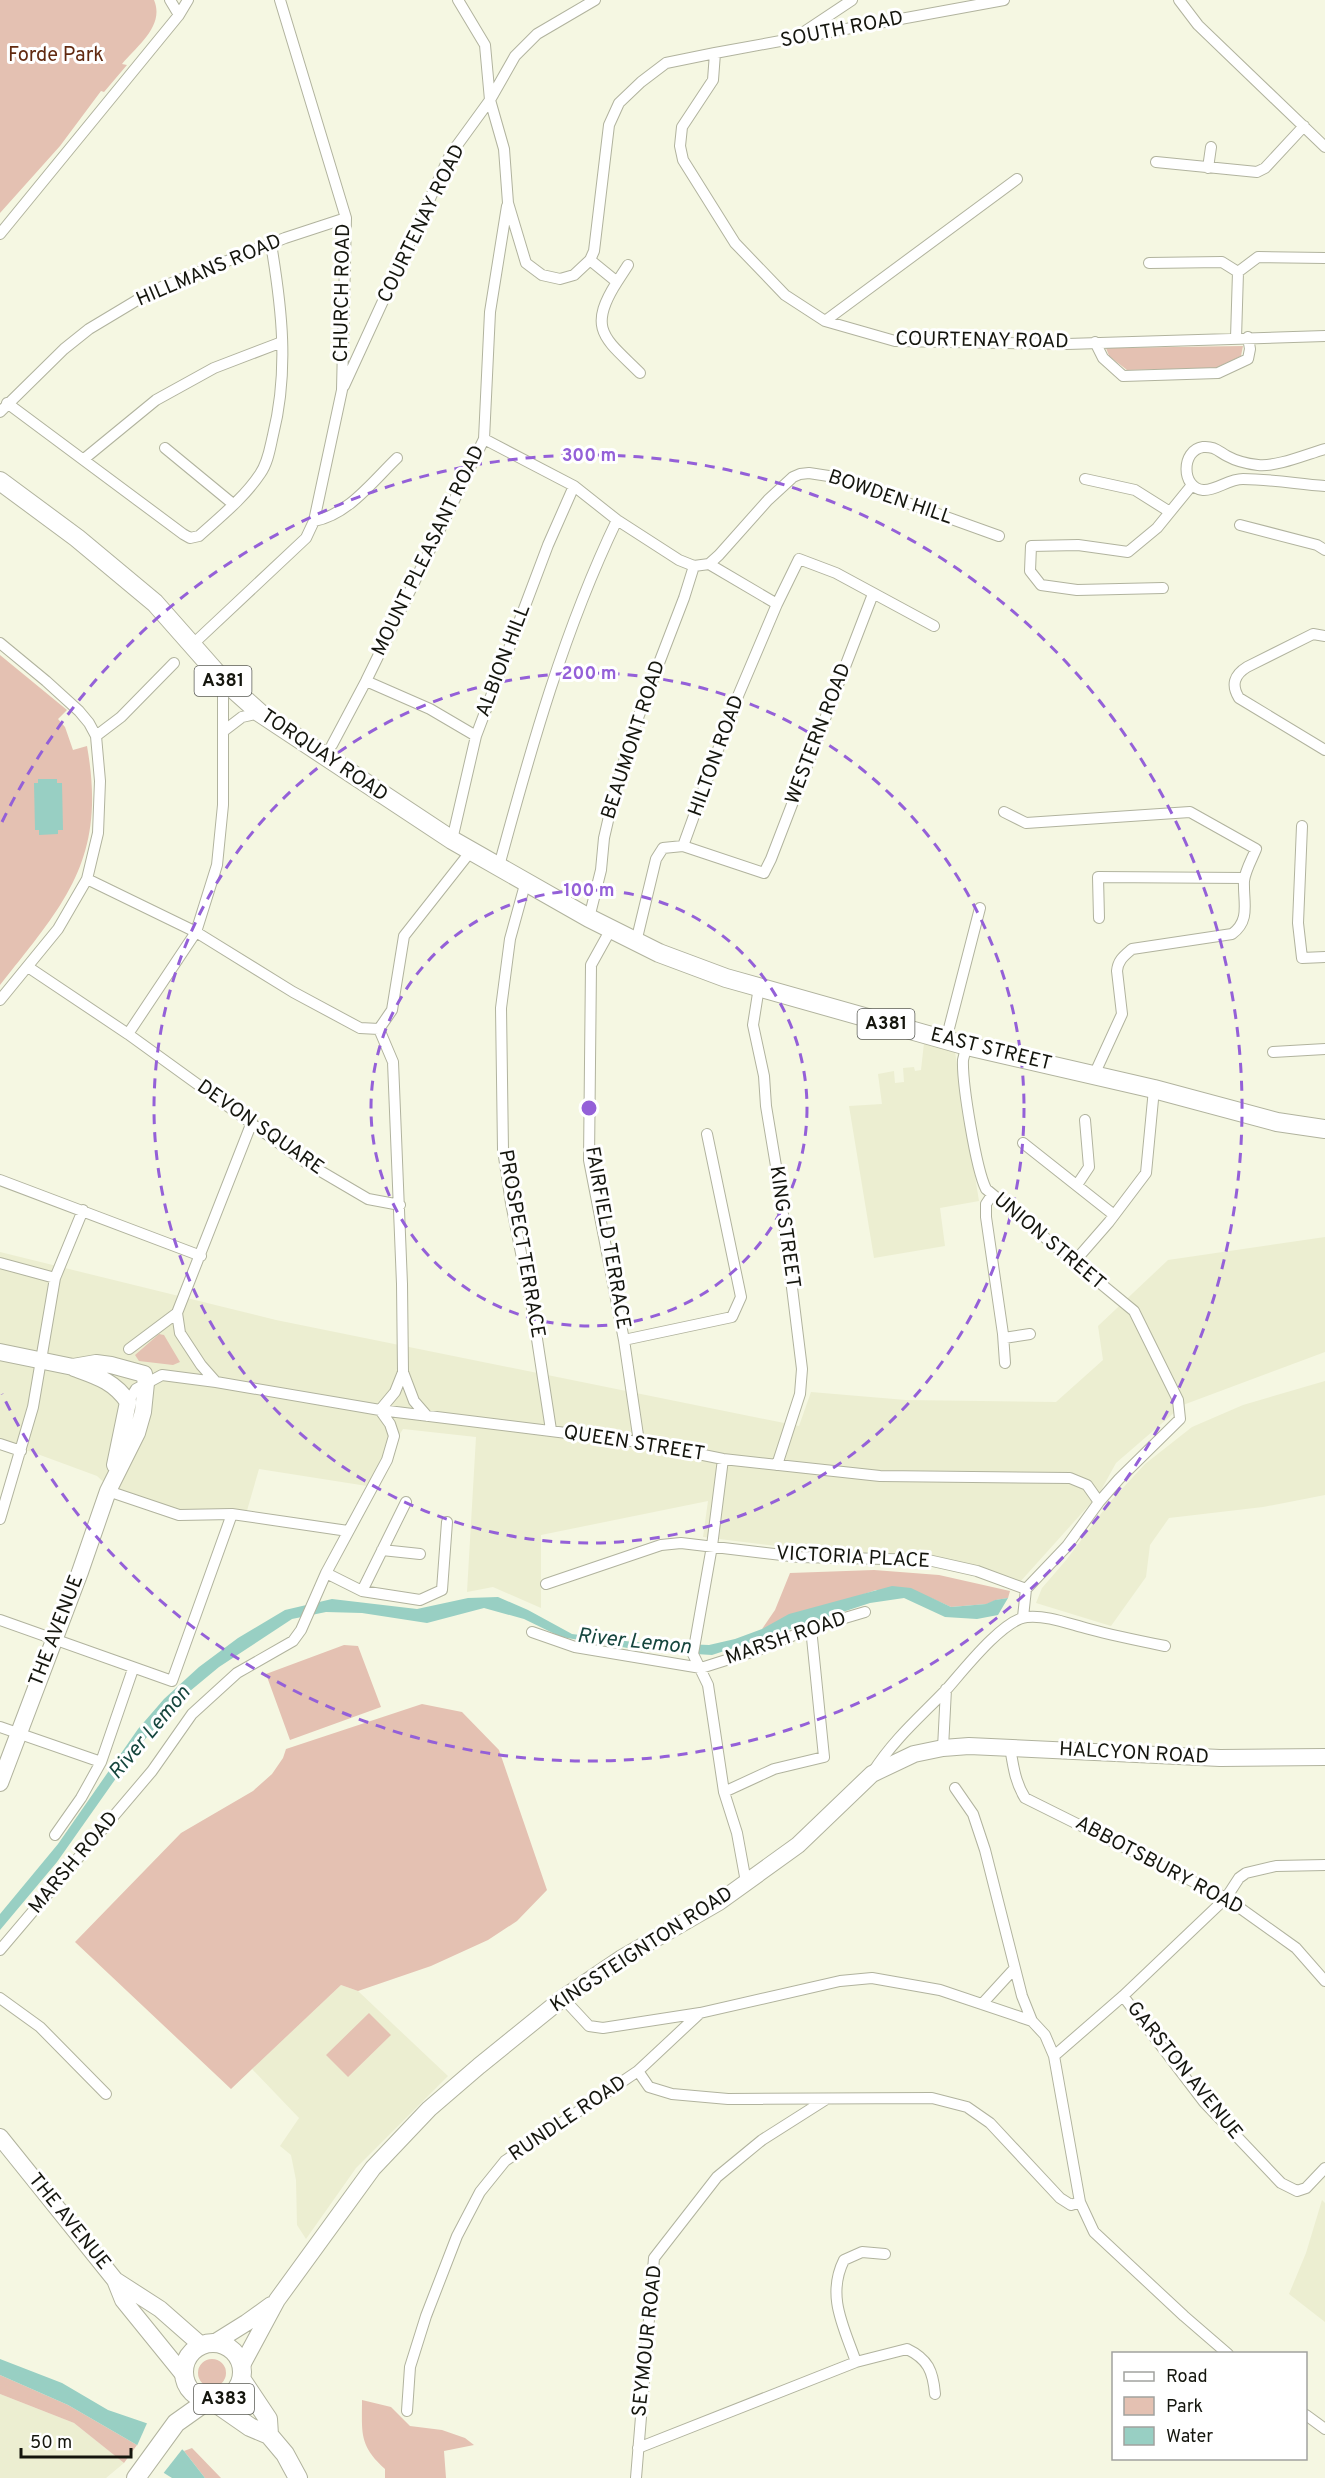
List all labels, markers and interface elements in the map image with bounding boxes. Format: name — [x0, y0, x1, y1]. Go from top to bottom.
street label: SOUTH ROAD — [778, 5, 906, 55]
park label: Forde Park — [8, 43, 104, 69]
street label: COURTENAY ROAD — [372, 140, 472, 308]
street label: CHURCH ROAD — [329, 223, 357, 363]
street label: HILLMANS ROAD — [132, 229, 286, 313]
street label: COURTENAY ROAD — [895, 326, 1069, 356]
street label: MOUNT PLEASANT ROAD — [367, 441, 491, 661]
text: 300 m — [562, 445, 616, 468]
street label: BOWDEN HILL — [824, 465, 956, 531]
street label: ALBION HILL — [471, 601, 537, 721]
street label: BEAUMONT ROAD — [596, 657, 672, 823]
street label: WESTERN ROAD — [780, 660, 858, 808]
text: 200 m — [561, 663, 617, 686]
road number: A381 — [194, 666, 252, 696]
street label: HILTON ROAD — [683, 692, 751, 820]
street label: TORQUAY ROAD — [255, 704, 393, 808]
text: 100 m — [563, 880, 615, 903]
road number: A381 — [858, 1009, 914, 1039]
street label: EAST STREET — [928, 1022, 1054, 1078]
street label: DEVON SQUARE — [191, 1075, 329, 1181]
centre of rings — [579, 1098, 599, 1118]
street label: FAIRFIELD TERRACE — [578, 1145, 636, 1331]
street label: PROSPECT TERRACE — [492, 1148, 550, 1340]
street label: KING STREET — [763, 1164, 805, 1290]
street label: UNION STREET — [987, 1187, 1111, 1297]
street label: QUEEN STREET — [561, 1420, 707, 1468]
street label: VICTORIA PLACE — [775, 1541, 931, 1575]
street label: THE AVENUE — [24, 1571, 90, 1691]
street label: MARSH ROAD — [722, 1606, 850, 1672]
water label: River Lemon — [576, 1623, 693, 1661]
water label: River Lemon — [103, 1680, 197, 1785]
street label: HALCYON ROAD — [1058, 1737, 1210, 1771]
street label: MARSH ROAD — [23, 1806, 125, 1920]
street label: ABBOTSBURY ROAD — [1070, 1811, 1248, 1921]
street label: KINGSTEIGNTON ROAD — [546, 1881, 738, 2019]
street label: GARSTON AVENUE — [1120, 1997, 1248, 2145]
street label: RUNDLE ROAD — [504, 2070, 632, 2168]
street label: THE AVENUE — [22, 2168, 116, 2276]
street label: SEYMOUR ROAD — [627, 2264, 669, 2418]
legend — [1112, 2352, 1307, 2460]
text: Road — [1166, 2366, 1208, 2389]
road number: A383 — [194, 2384, 254, 2414]
text: Park — [1166, 2396, 1203, 2419]
scale bar — [21, 2421, 130, 2459]
text: Water — [1166, 2426, 1213, 2449]
text: 50 m — [30, 2432, 72, 2455]

